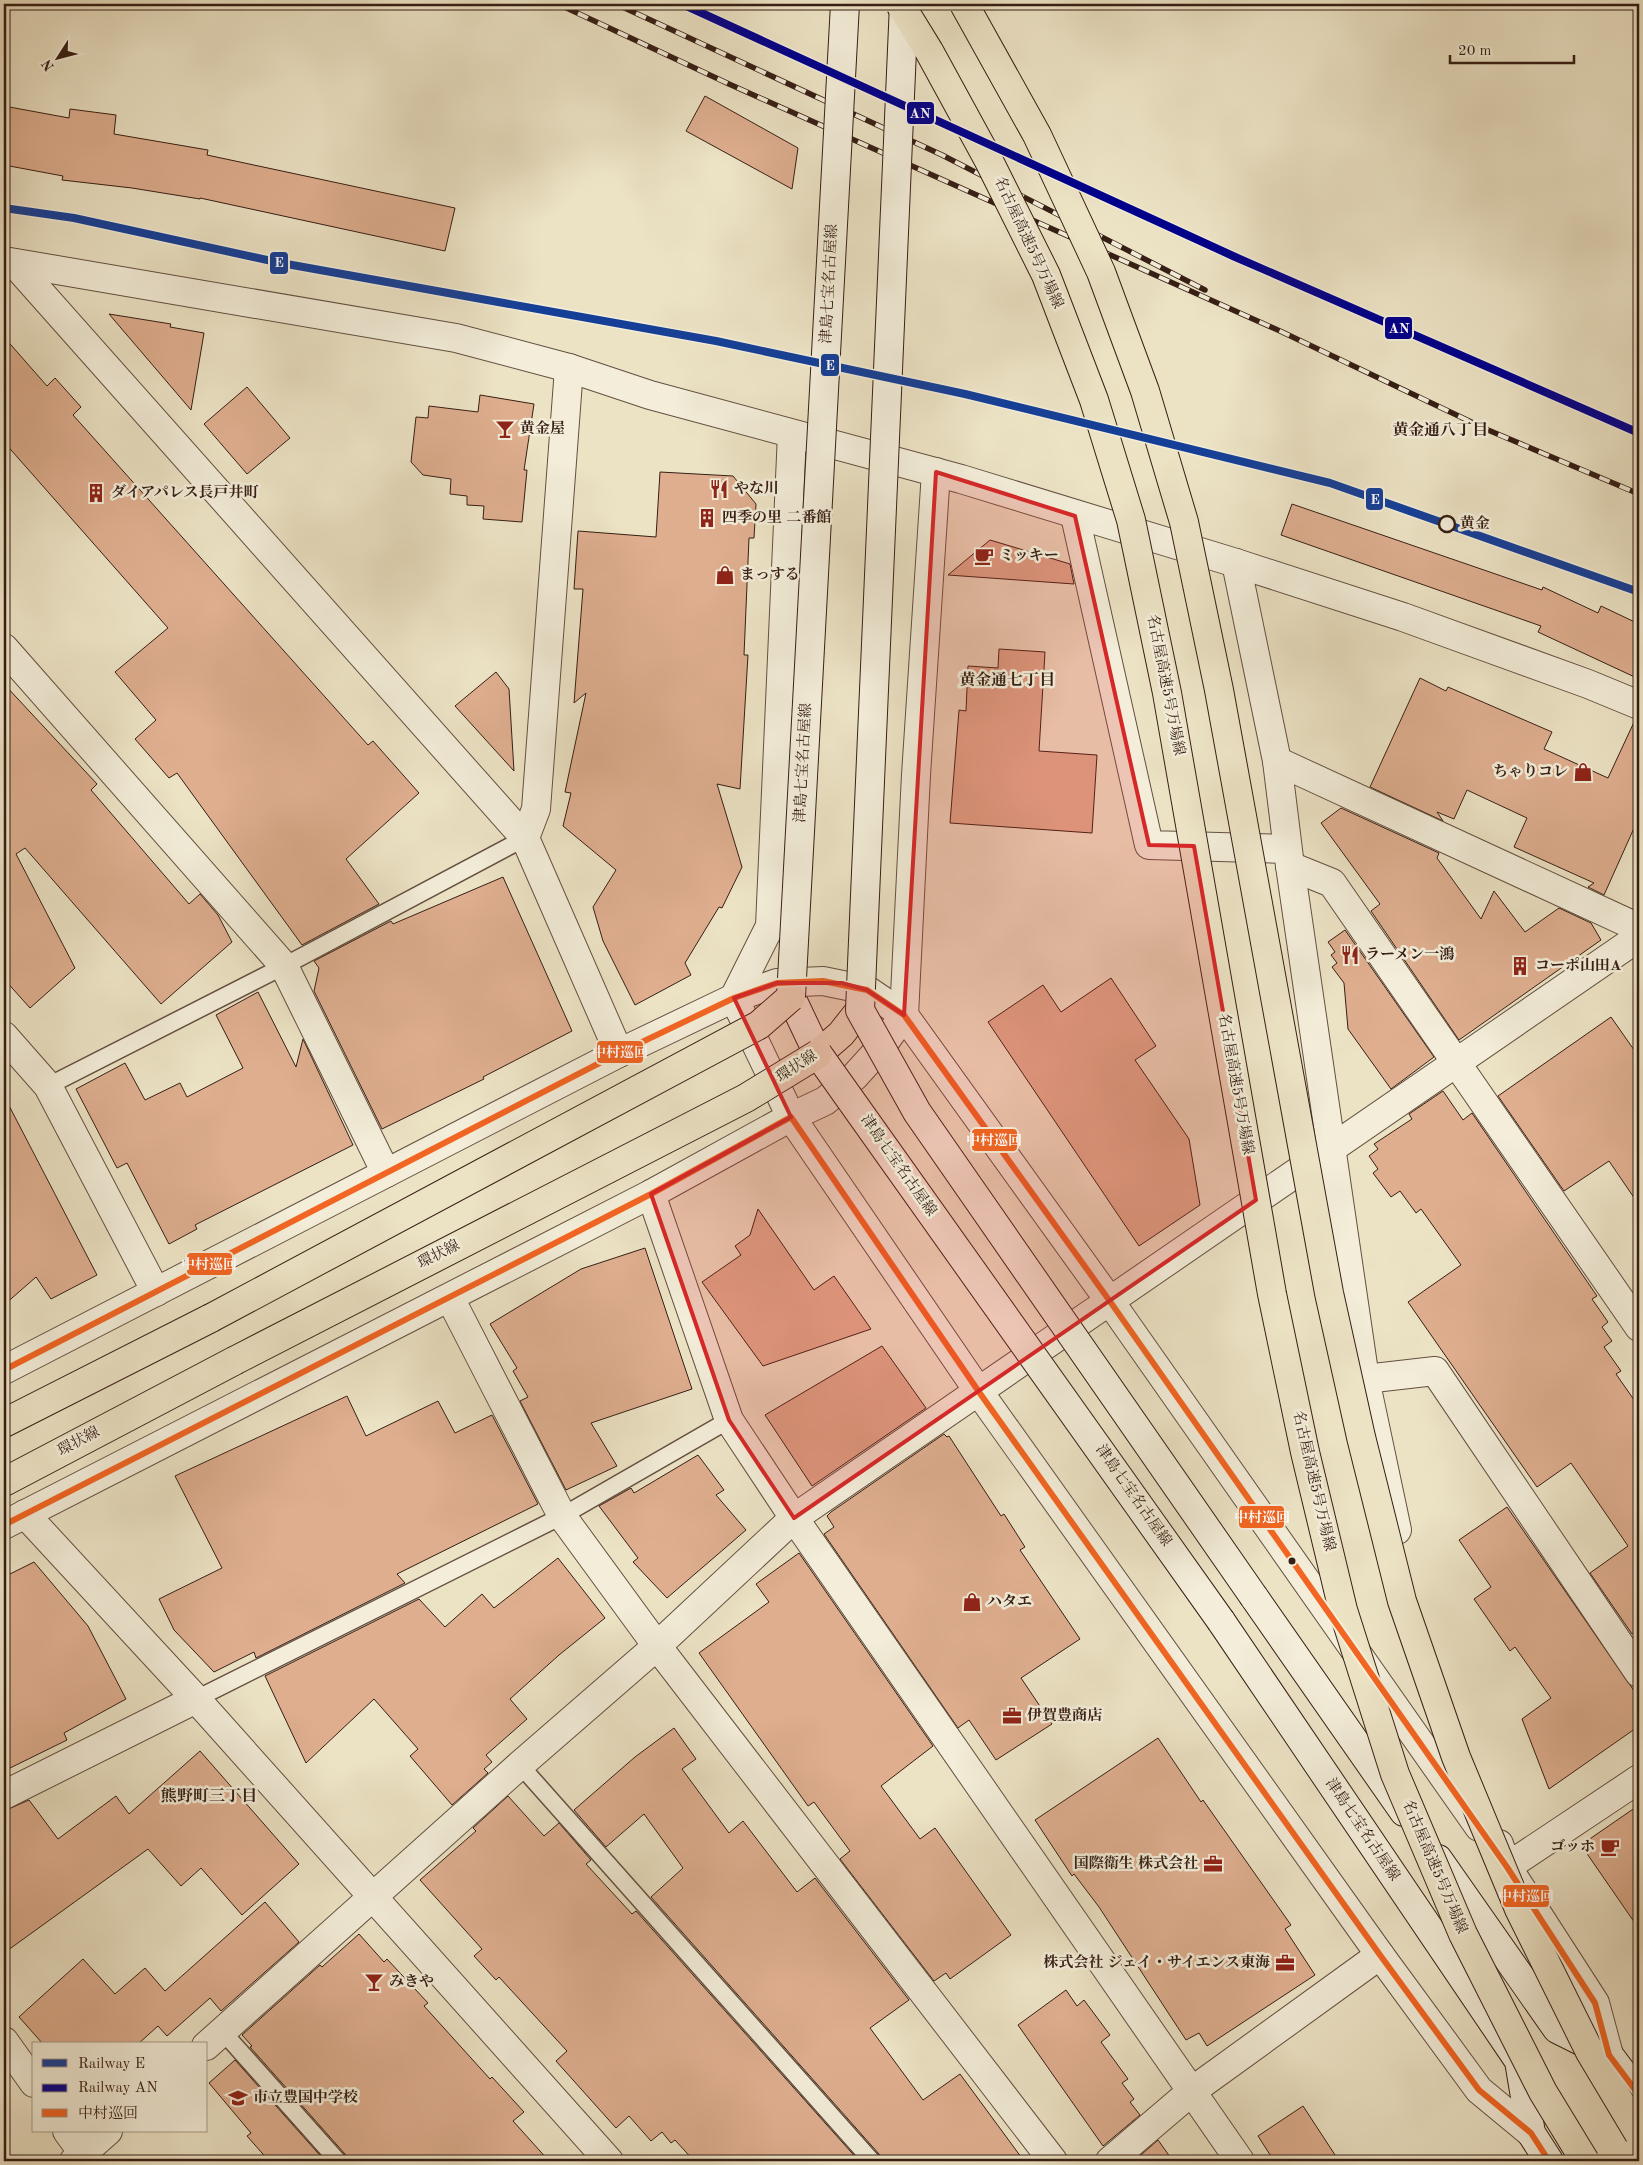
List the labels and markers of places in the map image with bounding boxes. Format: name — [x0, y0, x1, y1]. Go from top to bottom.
bar icon: 黄金屋 — [494, 418, 516, 440]
place label: 黄金屋 — [520, 420, 565, 437]
restaurant icon: やな川 — [708, 478, 730, 500]
place label: やな川 — [734, 480, 779, 497]
building icon: ダイアパレス長戸井町 — [85, 482, 107, 504]
place label: ダイアパレス長戸井町 — [111, 484, 259, 501]
building icon: 四季の里 二番館 — [696, 507, 718, 529]
place label: 四季の里 二番館 — [722, 509, 831, 526]
marker: 黄金 — [1438, 515, 1456, 533]
place label: 黄金 — [1460, 515, 1490, 532]
cafe icon: ミッキー — [973, 545, 995, 567]
place label: ミッキー — [999, 548, 1059, 564]
shop icon: まっする — [714, 564, 736, 586]
place label: まっする — [740, 566, 800, 583]
shop icon: ちゃりコレ — [1572, 761, 1594, 783]
place label: ちゃりコレ — [1493, 763, 1568, 780]
restaurant icon: ラーメン一鴻 — [1339, 944, 1361, 966]
place label: ラーメン一鴻 — [1365, 946, 1454, 963]
building icon: コーポ山田A — [1509, 955, 1531, 977]
place label: コーポ山田A — [1535, 957, 1621, 974]
unlabelled marker — [1287, 1556, 1297, 1566]
shop icon: ハタエ — [961, 1591, 983, 1613]
place label: ハタエ — [987, 1594, 1032, 1610]
office icon: 伊賀豊商店 — [1001, 1705, 1023, 1727]
place label: 伊賀豊商店 — [1027, 1707, 1102, 1724]
cafe icon: ゴッホ — [1599, 1836, 1621, 1858]
place label: ゴッホ — [1550, 1838, 1595, 1855]
office icon: 国際衛生 株式会社 — [1202, 1853, 1224, 1875]
place label: 国際衛生 株式会社 — [1074, 1855, 1198, 1872]
office icon: 株式会社 ジェイ・サイエンス東海 — [1274, 1952, 1296, 1974]
place label: 株式会社 ジェイ・サイエンス東海 — [1043, 1954, 1270, 1971]
bar icon: みきや — [363, 1971, 385, 1993]
place label: みきや — [389, 1973, 434, 1990]
school or university icon: 市立豊国中学校 — [227, 2087, 249, 2109]
place label: 市立豊国中学校 — [253, 2089, 358, 2106]

